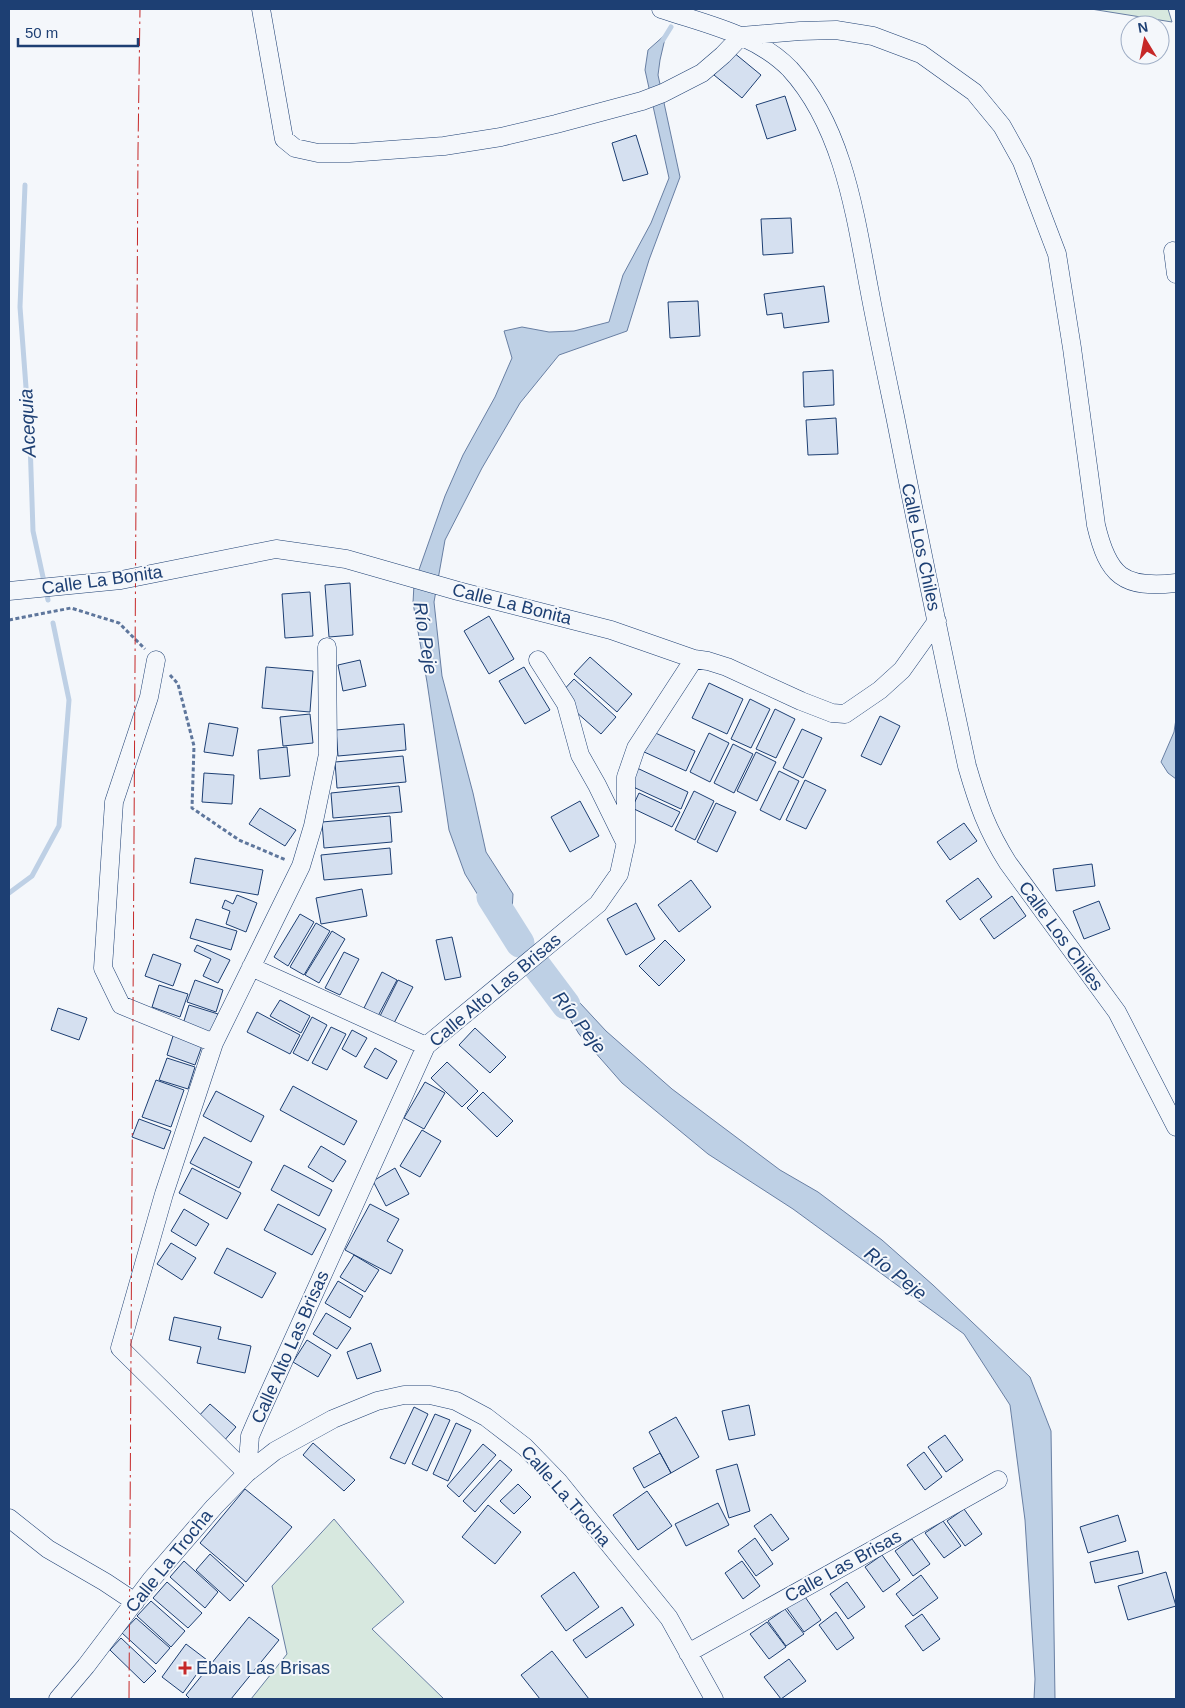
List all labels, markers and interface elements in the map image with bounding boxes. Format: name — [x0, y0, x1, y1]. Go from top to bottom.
scale bar — [18, 15, 138, 47]
north arrow — [1120, 15, 1170, 65]
text: N — [1136, 18, 1149, 36]
text: 50 m — [25, 24, 58, 41]
water label: Acequia — [15, 388, 40, 459]
street label: Calle Los Chiles — [898, 481, 944, 613]
street label: Calle La Bonita — [40, 561, 165, 598]
street label: Calle La Bonita — [450, 580, 575, 629]
water label: Río Peje — [409, 600, 442, 676]
street label: Calle Los Chiles — [1015, 878, 1107, 994]
street label: Calle Alto Las Brisas — [425, 929, 565, 1051]
water label: Río Peje — [549, 987, 610, 1057]
water label: Río Peje — [861, 1243, 931, 1304]
street label: Calle Alto Las Brisas — [247, 1268, 333, 1426]
street label: Calle La Trocha — [517, 1442, 616, 1551]
street label: Calle La Trocha — [122, 1505, 217, 1616]
street label: Calle Las Brisas — [781, 1526, 905, 1606]
place label: Ebais Las Brisas — [196, 1658, 330, 1678]
marker: Ebais Las Brisas — [178, 1661, 192, 1675]

